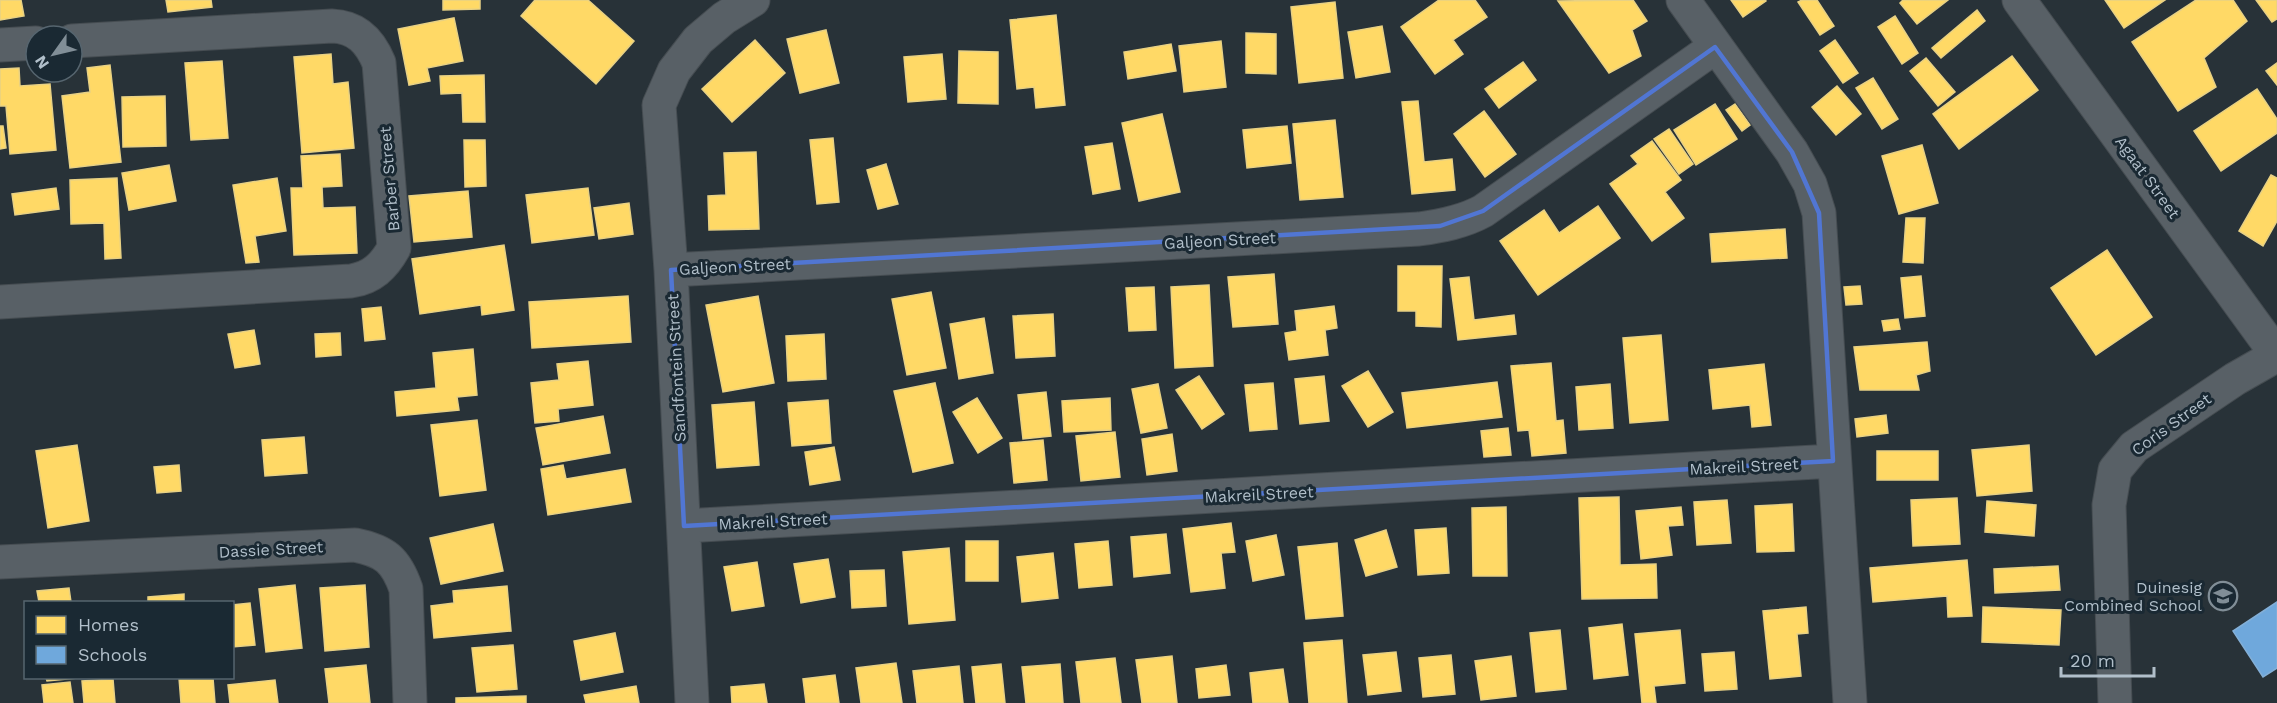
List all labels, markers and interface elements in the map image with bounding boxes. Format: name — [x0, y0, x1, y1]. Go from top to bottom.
north arrow — [24, 24, 84, 84]
text: N — [31, 52, 53, 72]
street label: Barber Street — [375, 126, 404, 232]
street label: Agaat Street — [2111, 132, 2184, 222]
street label: Galjeon Street — [1164, 228, 1277, 253]
street label: Galjeon Street — [679, 254, 792, 279]
street label: Sandfontein Street — [663, 293, 690, 443]
street label: Coris Street — [2128, 389, 2215, 460]
street label: Makreil Street — [1689, 454, 1799, 479]
street label: Makreil Street — [1204, 482, 1314, 507]
street label: Makreil Street — [718, 509, 828, 534]
street label: Dassie Street — [218, 537, 324, 562]
place label: Duinesig Combined School — [2064, 578, 2202, 615]
school or university icon: Duinesig Combined School — [2207, 580, 2239, 612]
legend — [24, 601, 234, 679]
text: Homes — [78, 614, 139, 635]
scale bar — [2061, 640, 2154, 678]
text: Schools — [78, 644, 147, 665]
text: 20 m — [2070, 650, 2115, 671]

